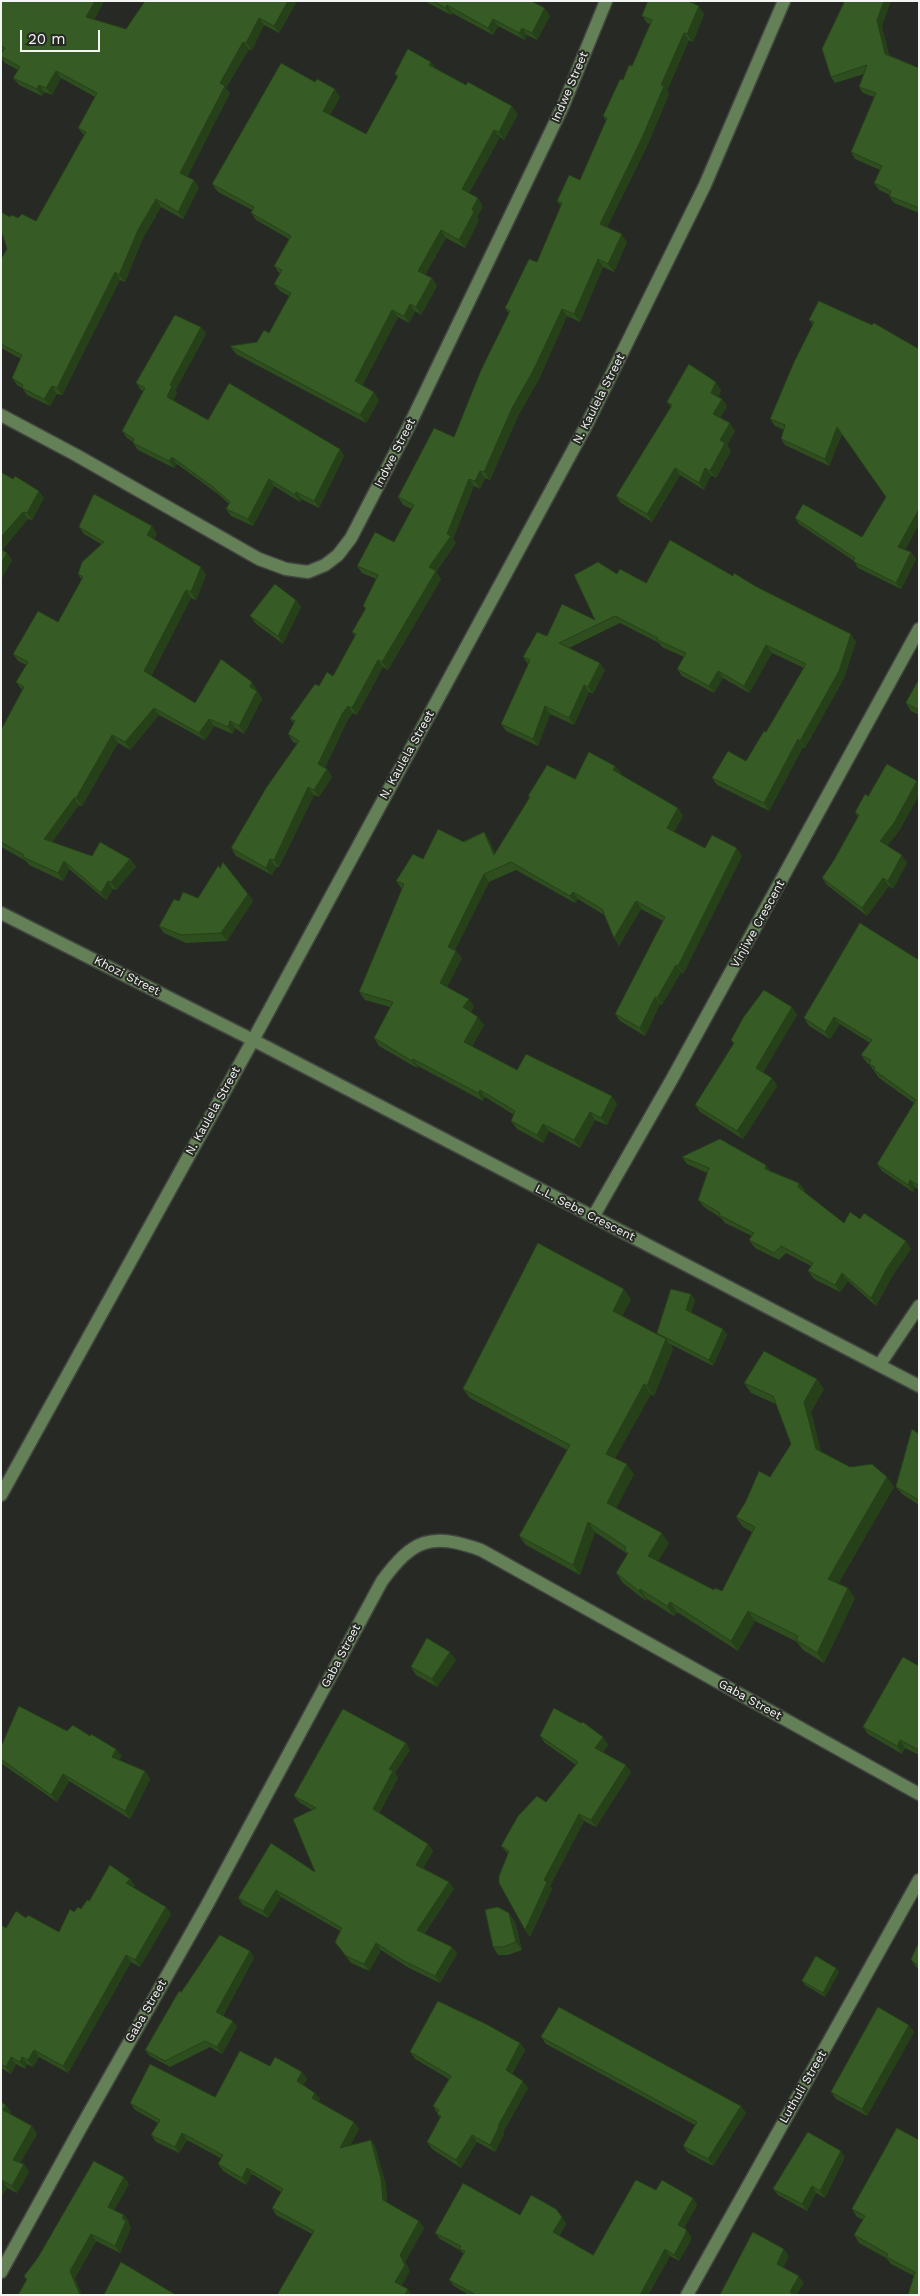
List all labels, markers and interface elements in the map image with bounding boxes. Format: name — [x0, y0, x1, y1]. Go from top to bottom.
scale bar — [22, 20, 102, 52]
text: 20 m — [28, 30, 66, 48]
street label: Indwe Street — [549, 49, 591, 125]
street label: N. Kaulela Street — [570, 352, 628, 446]
street label: Indwe Street — [371, 416, 419, 490]
street label: N. Kaulela Street — [377, 708, 437, 802]
street label: Vinjiwe Crescent — [728, 878, 788, 970]
street label: Khozi Street — [92, 953, 162, 999]
street label: N. Kaulela Street — [183, 1064, 243, 1158]
street label: L.L. Sebe Crescent — [533, 1182, 637, 1244]
street label: Gaba Street — [318, 1622, 364, 1690]
street label: Gaba Street — [716, 1677, 784, 1723]
street label: Gaba Street — [122, 1977, 170, 2045]
street label: Luthuli Street — [776, 2048, 830, 2126]

